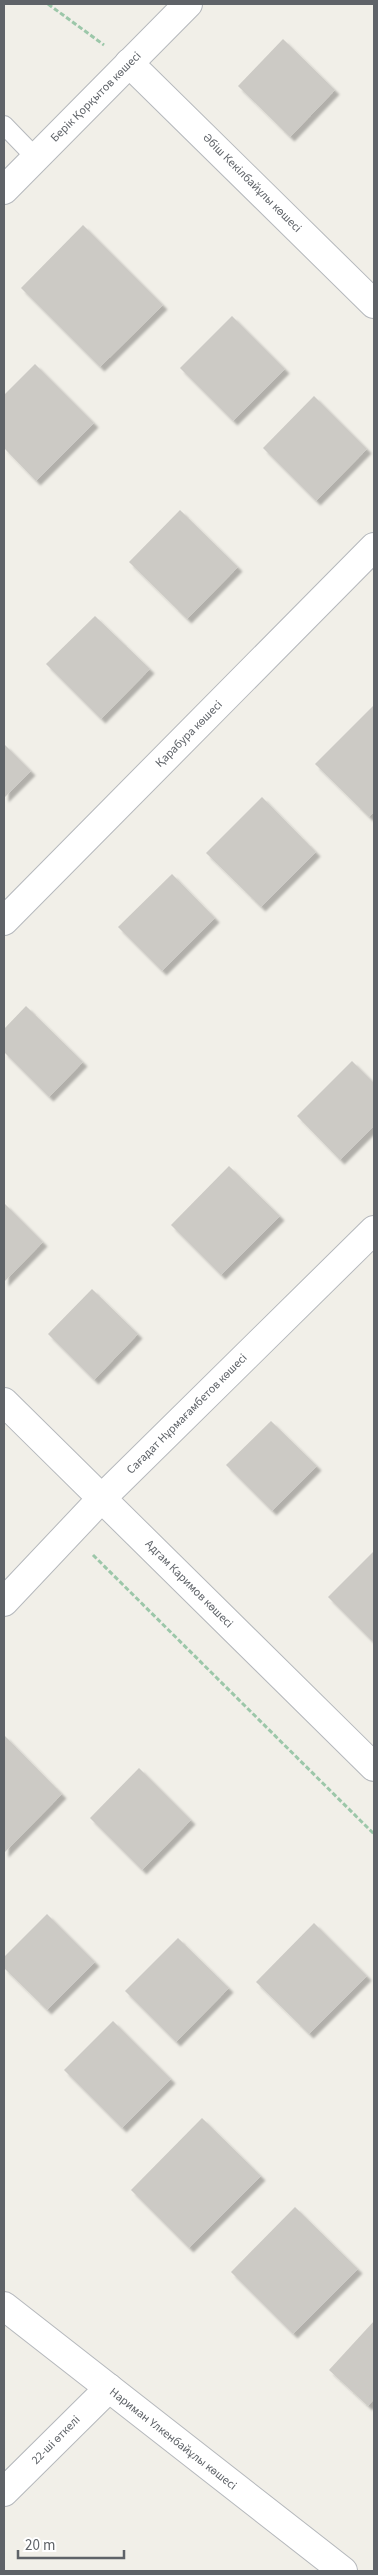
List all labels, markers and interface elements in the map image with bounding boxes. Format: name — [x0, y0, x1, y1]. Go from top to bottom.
street label: Берік Қорқытов көшесі — [47, 48, 145, 146]
street label: Әбіш Кекілбайұлы көшесі — [199, 130, 305, 236]
street label: Қарабура көшесі — [152, 697, 226, 771]
street label: Сағадат Нұрмағамбетов көшесі — [123, 1350, 251, 1478]
street label: Адгам Каримов көшесі — [141, 1536, 237, 1632]
street label: Нариман Үлкенбайұлы көшесі — [106, 2384, 240, 2494]
street label: 22-ші өткелі — [28, 2412, 84, 2468]
scale bar — [18, 2528, 124, 2560]
text: 20 m — [25, 2535, 55, 2556]

